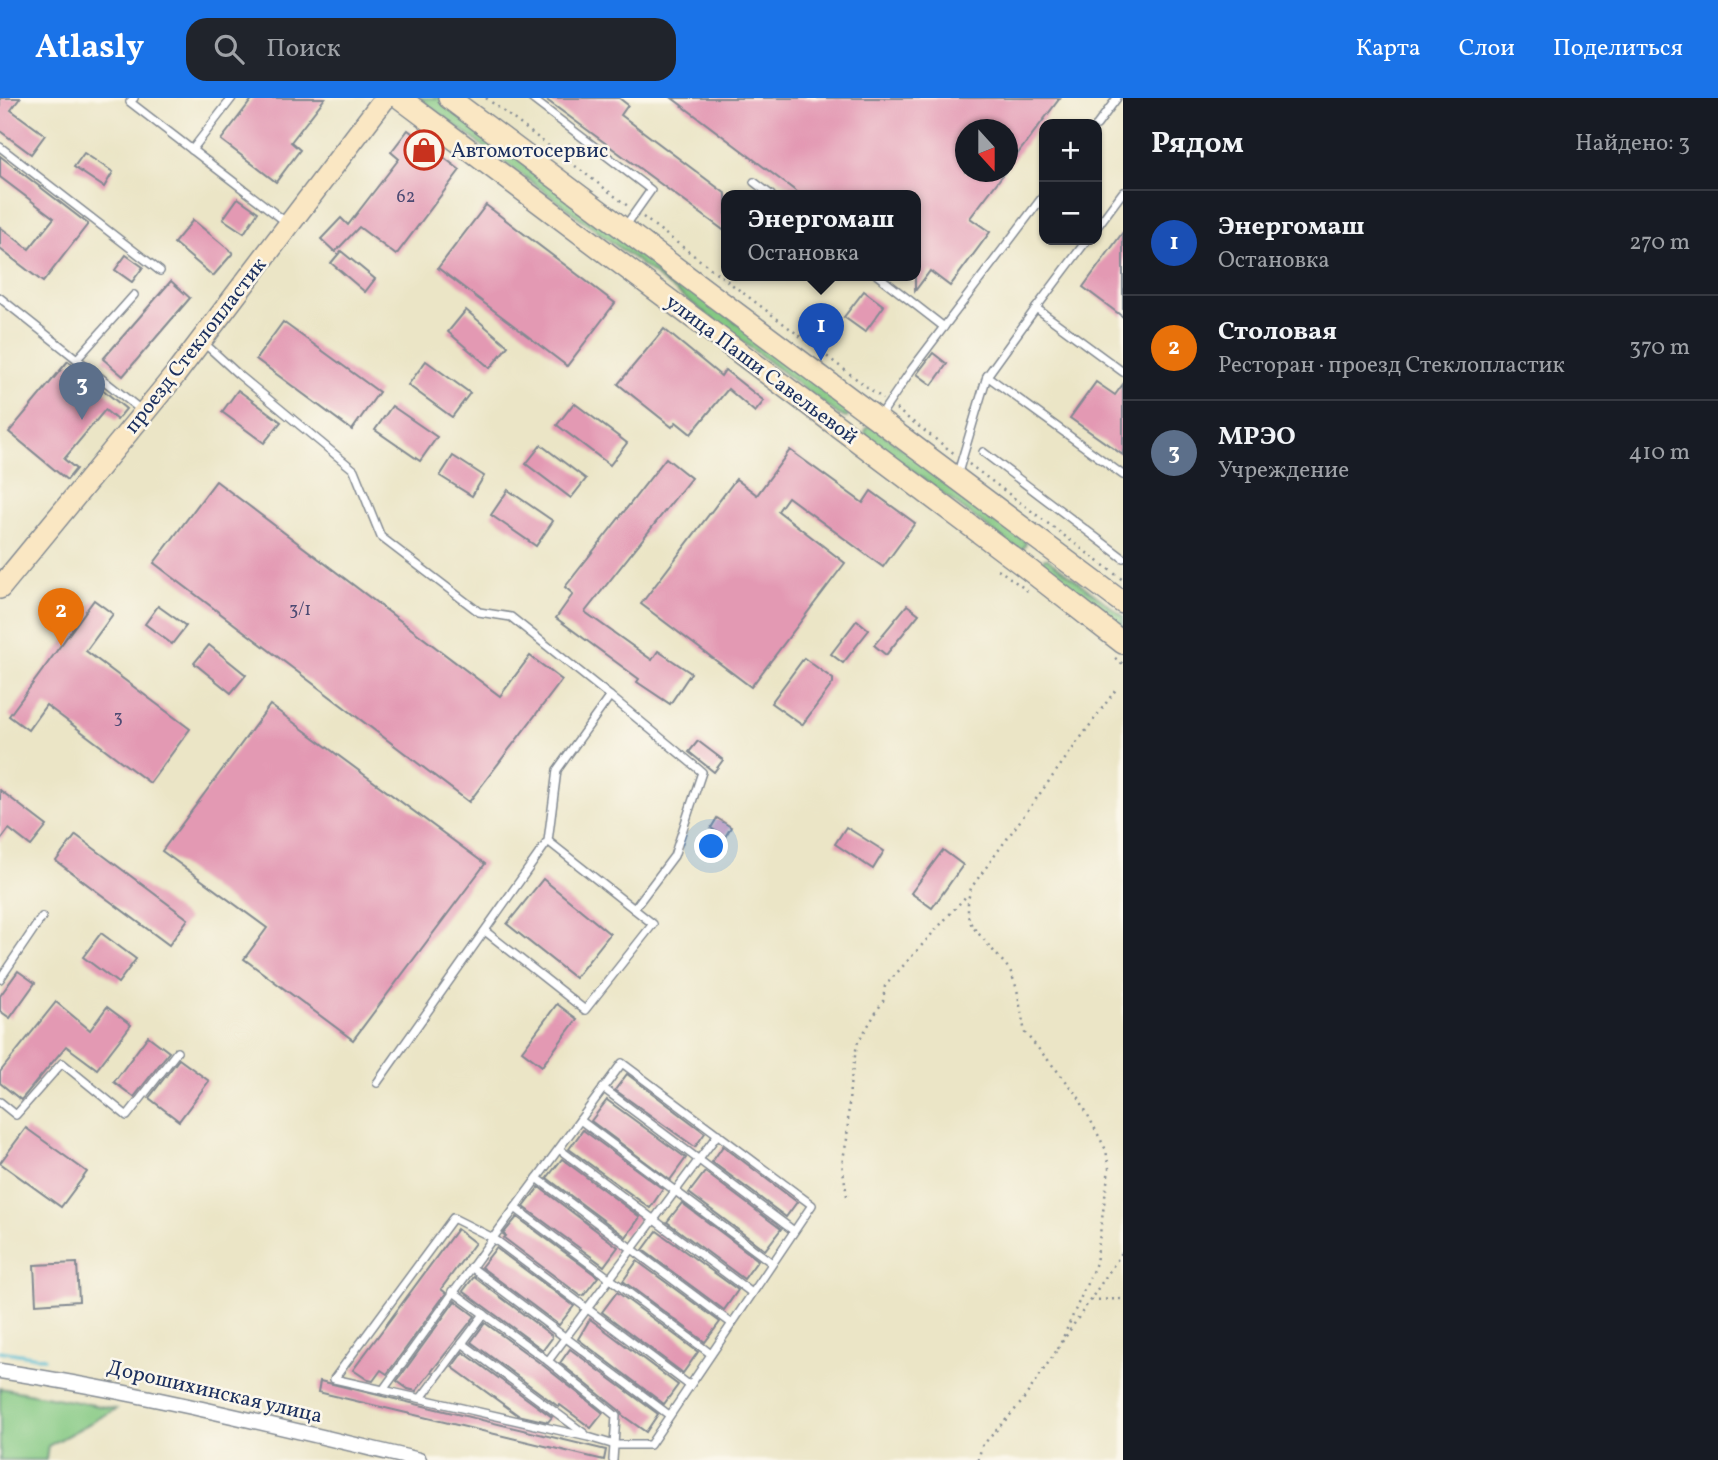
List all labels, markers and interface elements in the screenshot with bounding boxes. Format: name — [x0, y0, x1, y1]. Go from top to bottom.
search box — [186, 18, 676, 81]
text: Atlasly — [35, 26, 144, 72]
icon: search — [210, 30, 248, 68]
text: Поиск — [266, 31, 341, 67]
text: Карта — [1356, 32, 1421, 66]
text: Слои — [1459, 32, 1515, 66]
text: Поделиться — [1553, 32, 1683, 66]
north arrow — [955, 119, 1018, 182]
map controls — [1039, 119, 1102, 245]
button: + — [1039, 119, 1102, 182]
text: Рядом — [1151, 123, 1244, 165]
text: Найдено: 3 — [1575, 128, 1690, 160]
shop icon: Автомотосервис — [403, 129, 445, 171]
place label: Автомотосервис — [451, 137, 608, 166]
button: − — [1039, 182, 1102, 245]
house number: 62 — [397, 185, 415, 210]
popup — [721, 190, 921, 281]
text: Энергомаш — [748, 202, 894, 238]
text: Энергомаш — [1218, 209, 1365, 245]
text: 1 — [1169, 227, 1179, 259]
text: 270 m — [1629, 227, 1690, 259]
text: Остановка — [748, 238, 860, 270]
text: Остановка — [1218, 245, 1330, 277]
street label: проезд Стеклопластик — [118, 252, 274, 440]
street label: улица Паши Савельевой — [659, 288, 863, 452]
pin: 1 — [798, 303, 844, 361]
text: Столовая — [1218, 314, 1337, 350]
text: 2 — [1168, 332, 1180, 364]
text: 370 m — [1629, 332, 1690, 364]
text: Ресторан · проезд Стеклопластик — [1218, 350, 1565, 382]
pin: 3 — [59, 362, 105, 420]
text: МРЭО — [1218, 419, 1296, 455]
text: 3 — [1168, 437, 1180, 469]
text: 410 m — [1629, 437, 1690, 469]
text: Учреждение — [1218, 455, 1349, 487]
pin: 2 — [38, 588, 84, 646]
house number: 3/1 — [289, 598, 311, 623]
house number: 3 — [113, 706, 123, 731]
your location — [694, 829, 728, 863]
street label: Дорошихинская улица — [104, 1354, 325, 1431]

